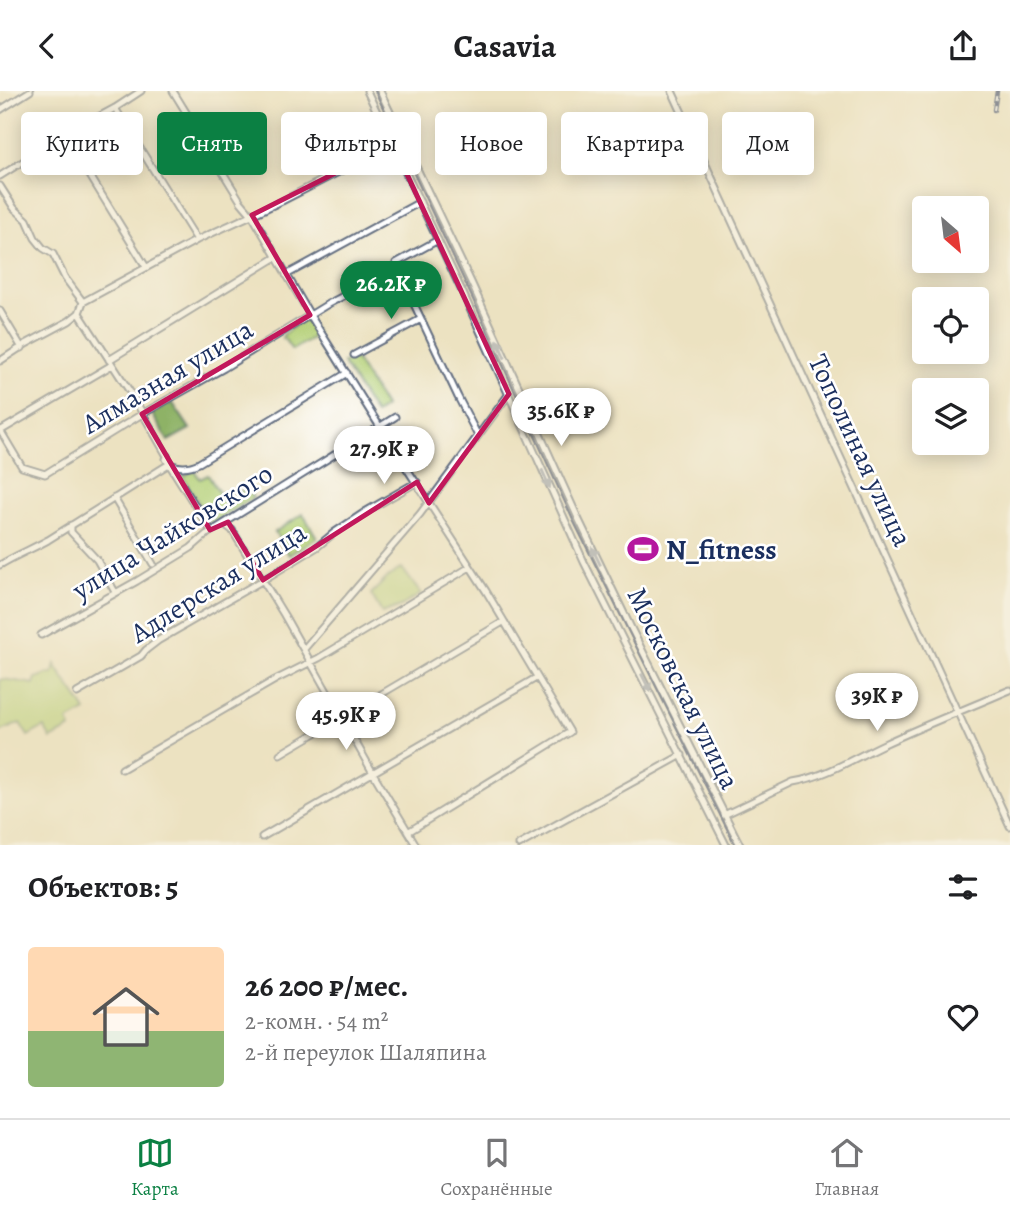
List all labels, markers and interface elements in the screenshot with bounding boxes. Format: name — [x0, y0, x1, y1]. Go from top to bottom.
text: Casavia — [454, 24, 556, 68]
icon: back — [28, 27, 66, 65]
icon: share — [944, 27, 982, 65]
chip: Купить — [21, 112, 143, 175]
chip: Снять — [157, 112, 267, 175]
chip: Фильтры — [281, 112, 421, 175]
chip: Новое — [435, 112, 547, 175]
chip: Квартира — [561, 112, 708, 175]
chip: Дом — [722, 112, 814, 175]
north arrow — [912, 196, 989, 273]
map controls — [912, 196, 989, 455]
pin: 26.2K ₽ — [326, 261, 456, 321]
text: 26.2K ₽ — [356, 268, 426, 299]
button: locate — [912, 287, 989, 364]
street label: Алмазная улица — [74, 311, 260, 444]
one-way arrow — [495, 339, 507, 359]
street label: Тополиная улица — [799, 348, 921, 553]
button: layers — [912, 378, 989, 455]
pin: 35.6K ₽ — [496, 389, 626, 448]
text: 35.6K ₽ — [527, 395, 595, 426]
pin: 27.9K ₽ — [319, 427, 449, 486]
text: 27.9K ₽ — [350, 433, 418, 464]
street label: улица Чайковского — [64, 455, 280, 609]
one-way arrow — [541, 469, 552, 490]
street label: Адлерская улица — [122, 513, 314, 653]
place label: N_fitness — [666, 531, 777, 569]
sports icon: N_fitness — [626, 532, 660, 566]
one-way arrow — [590, 546, 602, 566]
street label: Московская улица — [618, 581, 749, 796]
one-way arrow — [641, 673, 652, 693]
pin: 39K ₽ — [828, 673, 926, 733]
text: 39K ₽ — [851, 680, 903, 711]
pin: 45.9K ₽ — [281, 693, 411, 752]
text: 45.9K ₽ — [312, 699, 380, 730]
text: Объектов: 5 — [28, 867, 178, 907]
icon: filters — [944, 868, 982, 906]
text: 26 200 ₽/мес. — [245, 966, 408, 1006]
icon: home — [84, 975, 168, 1059]
icon: heart — [944, 998, 982, 1036]
text: 2-комн. · 54 m² — [245, 1006, 388, 1037]
text: 2-й переулок Шаляпина — [245, 1037, 487, 1068]
tab: Карта — [131, 1134, 179, 1202]
tab: Сохранённые — [441, 1134, 553, 1202]
tab: Главная — [814, 1134, 879, 1202]

